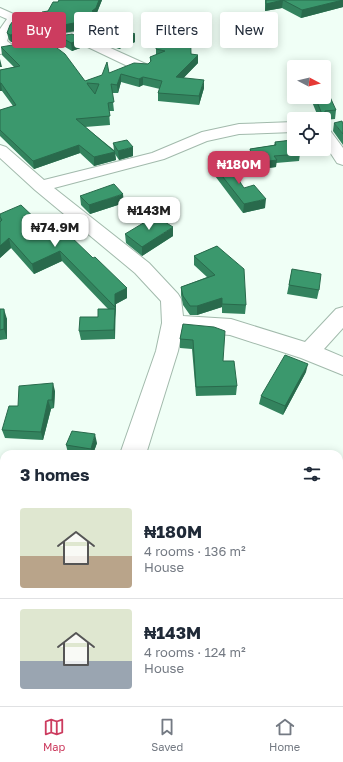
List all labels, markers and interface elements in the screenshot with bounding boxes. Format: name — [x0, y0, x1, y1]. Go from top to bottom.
chip: Buy — [12, 12, 66, 48]
chip: Rent — [74, 12, 133, 48]
chip: Filters — [141, 12, 212, 48]
chip: New — [220, 12, 278, 48]
north arrow — [287, 60, 331, 104]
map controls — [287, 60, 331, 156]
button: locate — [287, 112, 331, 156]
pin: ₦180M — [211, 151, 267, 185]
text: ₦180M — [217, 156, 261, 172]
pin: ₦143M — [121, 197, 177, 231]
text: ₦143M — [127, 202, 171, 218]
pin: ₦74.9M — [22, 214, 88, 248]
text: ₦74.9M — [31, 219, 79, 235]
icon: filters — [301, 463, 323, 485]
text: 3 homes — [20, 464, 90, 485]
text: ₦180M — [144, 521, 202, 542]
icon: home — [52, 524, 100, 572]
text: 4 rooms · 136 m² — [144, 543, 246, 559]
text: House — [144, 559, 184, 575]
text: ₦143M — [144, 622, 201, 643]
icon: home — [52, 625, 100, 673]
text: 4 rooms · 124 m² — [144, 644, 246, 660]
text: House — [144, 660, 184, 676]
tab: Map — [43, 716, 65, 753]
tab: Saved — [151, 716, 183, 753]
tab: Home — [269, 716, 300, 753]

